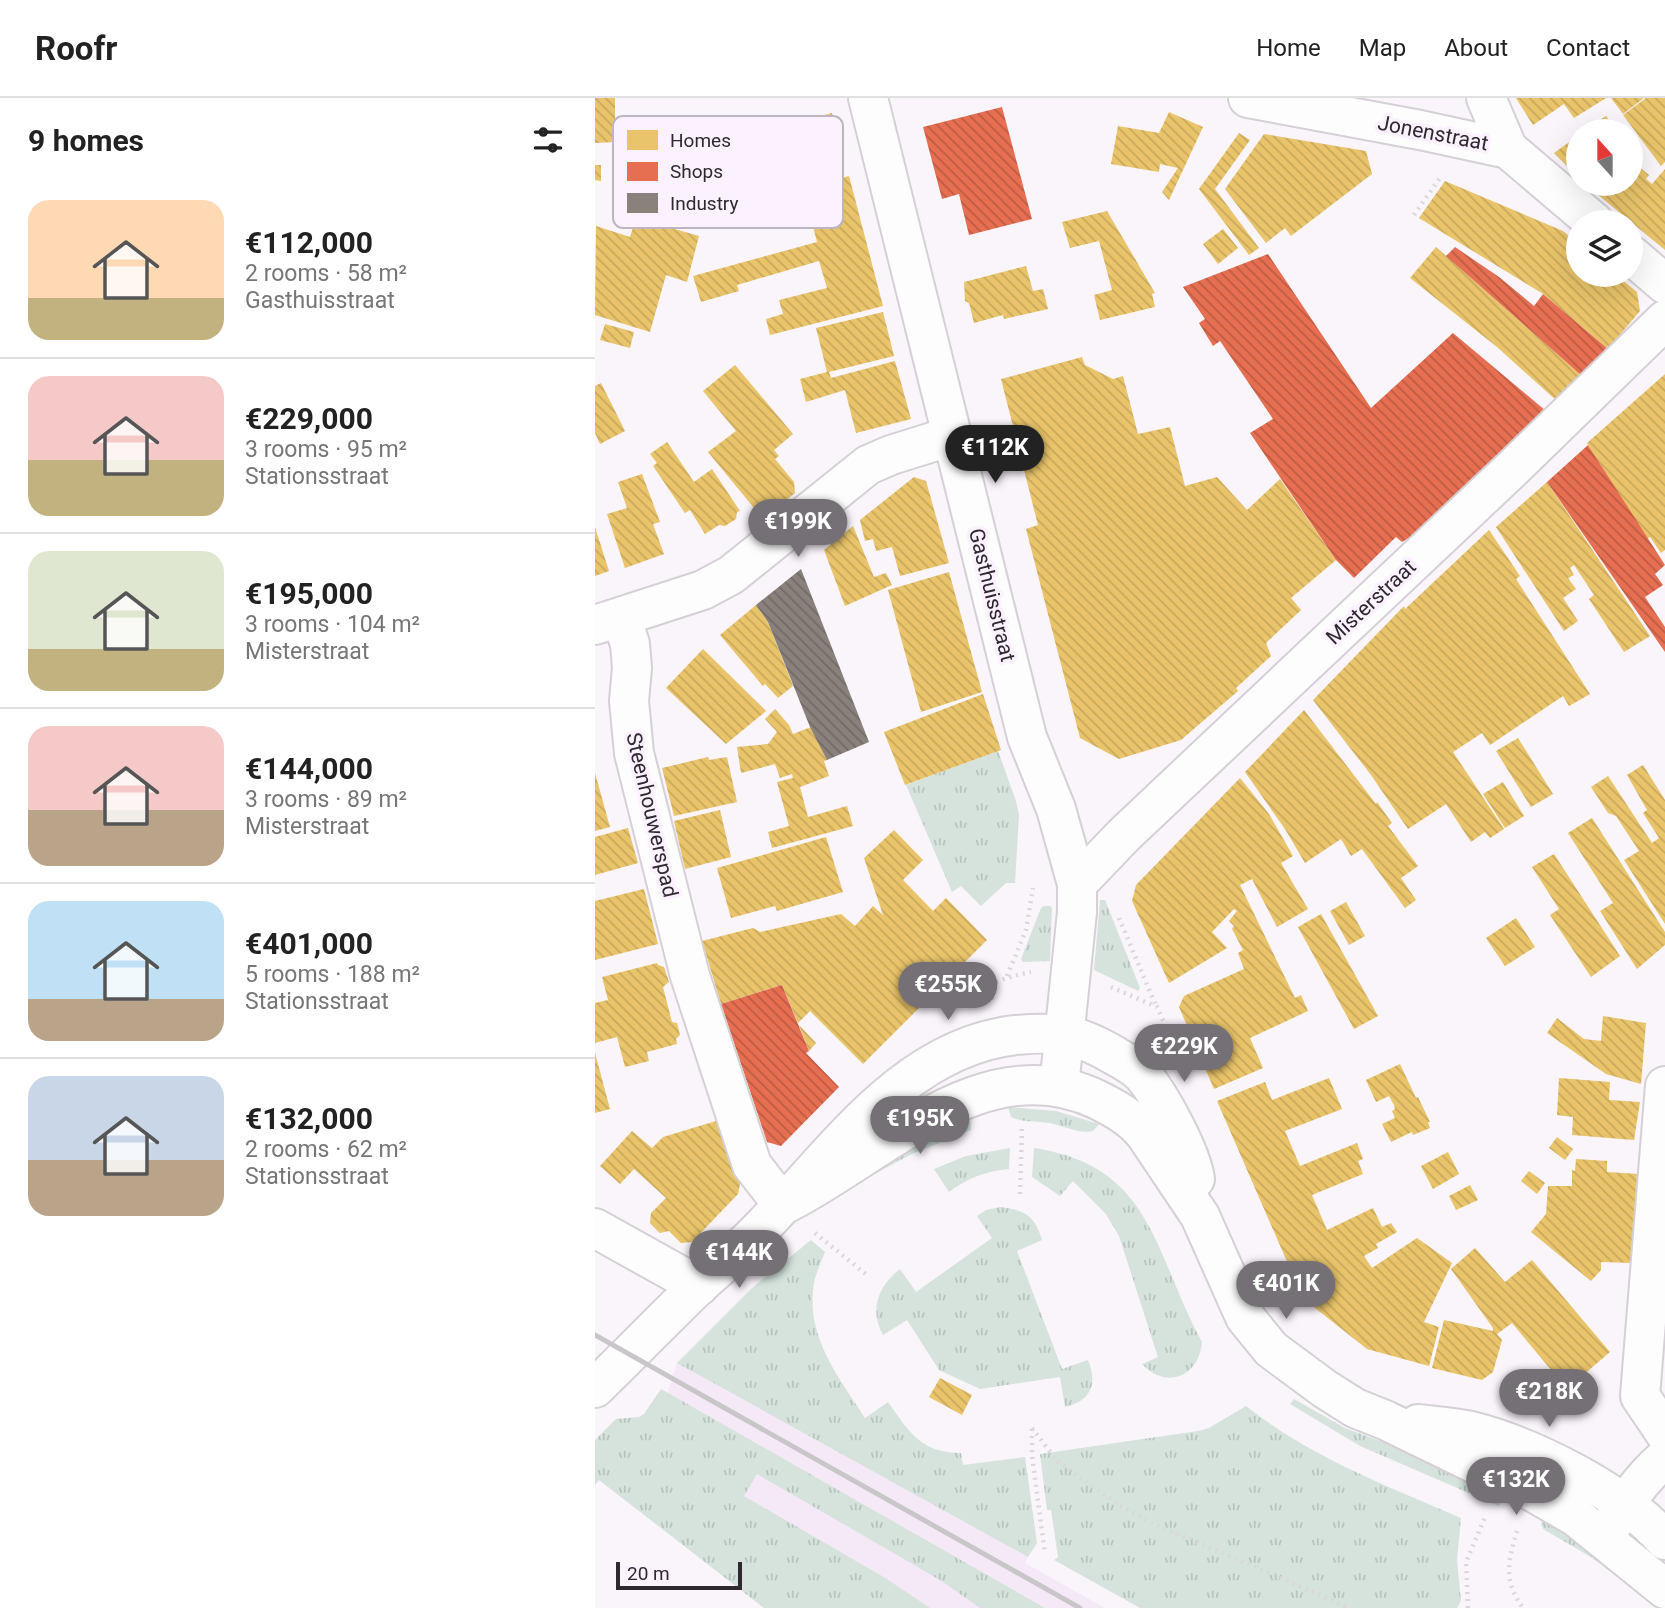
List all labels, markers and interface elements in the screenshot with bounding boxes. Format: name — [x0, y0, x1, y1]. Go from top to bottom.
text: Roofr — [35, 29, 117, 68]
text: Home — [1256, 34, 1321, 62]
text: Map — [1359, 34, 1406, 62]
text: About — [1444, 34, 1508, 62]
text: Contact — [1546, 34, 1630, 62]
street label: Jonenstraat — [1376, 111, 1490, 155]
legend — [613, 116, 843, 228]
north arrow — [1566, 119, 1643, 196]
map controls — [1566, 119, 1643, 287]
icon: filters — [529, 121, 567, 159]
text: 9 homes — [28, 123, 144, 158]
text: Homes — [670, 129, 731, 152]
text: Shops — [670, 160, 723, 183]
text: Industry — [670, 192, 738, 215]
button: layers — [1566, 210, 1643, 287]
text: €112,000 — [245, 225, 373, 260]
icon: home — [84, 228, 168, 312]
text: 2 rooms · 58 m² — [245, 260, 407, 287]
text: Gasthuisstraat — [245, 287, 395, 314]
text: €229,000 — [245, 401, 373, 436]
icon: home — [84, 404, 168, 488]
pin: €112K — [946, 426, 1044, 485]
text: €112K — [961, 434, 1029, 461]
text: 3 rooms · 95 m² — [245, 436, 407, 463]
text: Stationsstraat — [245, 463, 389, 490]
pin: €199K — [749, 500, 847, 559]
text: €199K — [764, 508, 832, 535]
street label: Gasthuisstraat — [964, 526, 1020, 664]
street label: Misterstraat — [1321, 554, 1421, 649]
text: €195,000 — [245, 576, 373, 611]
icon: home — [84, 579, 168, 663]
text: 3 rooms · 104 m² — [245, 611, 420, 638]
text: Misterstraat — [245, 638, 369, 665]
street label: Steenhouwerspad — [621, 730, 683, 900]
text: €144,000 — [245, 751, 373, 786]
icon: home — [84, 754, 168, 838]
text: 3 rooms · 89 m² — [245, 786, 407, 813]
text: Misterstraat — [245, 813, 369, 840]
text: €401,000 — [245, 926, 373, 961]
icon: home — [84, 929, 168, 1013]
text: 5 rooms · 188 m² — [245, 961, 420, 988]
pin: €255K — [899, 962, 997, 1022]
text: €255K — [914, 971, 982, 998]
text: Stationsstraat — [245, 988, 389, 1015]
pin: €229K — [1135, 1024, 1233, 1084]
text: €229K — [1150, 1033, 1218, 1060]
pin: €195K — [871, 1096, 969, 1156]
text: €132,000 — [245, 1101, 373, 1136]
icon: home — [84, 1104, 168, 1188]
text: €195K — [886, 1105, 954, 1132]
text: 2 rooms · 62 m² — [245, 1136, 407, 1163]
text: Stationsstraat — [245, 1163, 389, 1190]
pin: €144K — [690, 1230, 788, 1290]
text: €144K — [705, 1239, 773, 1266]
pin: €401K — [1237, 1262, 1335, 1321]
text: €401K — [1252, 1270, 1320, 1297]
pin: €218K — [1500, 1370, 1598, 1429]
text: €218K — [1515, 1378, 1583, 1405]
pin: €132K — [1467, 1458, 1565, 1517]
text: €132K — [1482, 1466, 1550, 1493]
scale bar — [616, 1559, 742, 1591]
text: 20 m — [627, 1562, 670, 1585]

